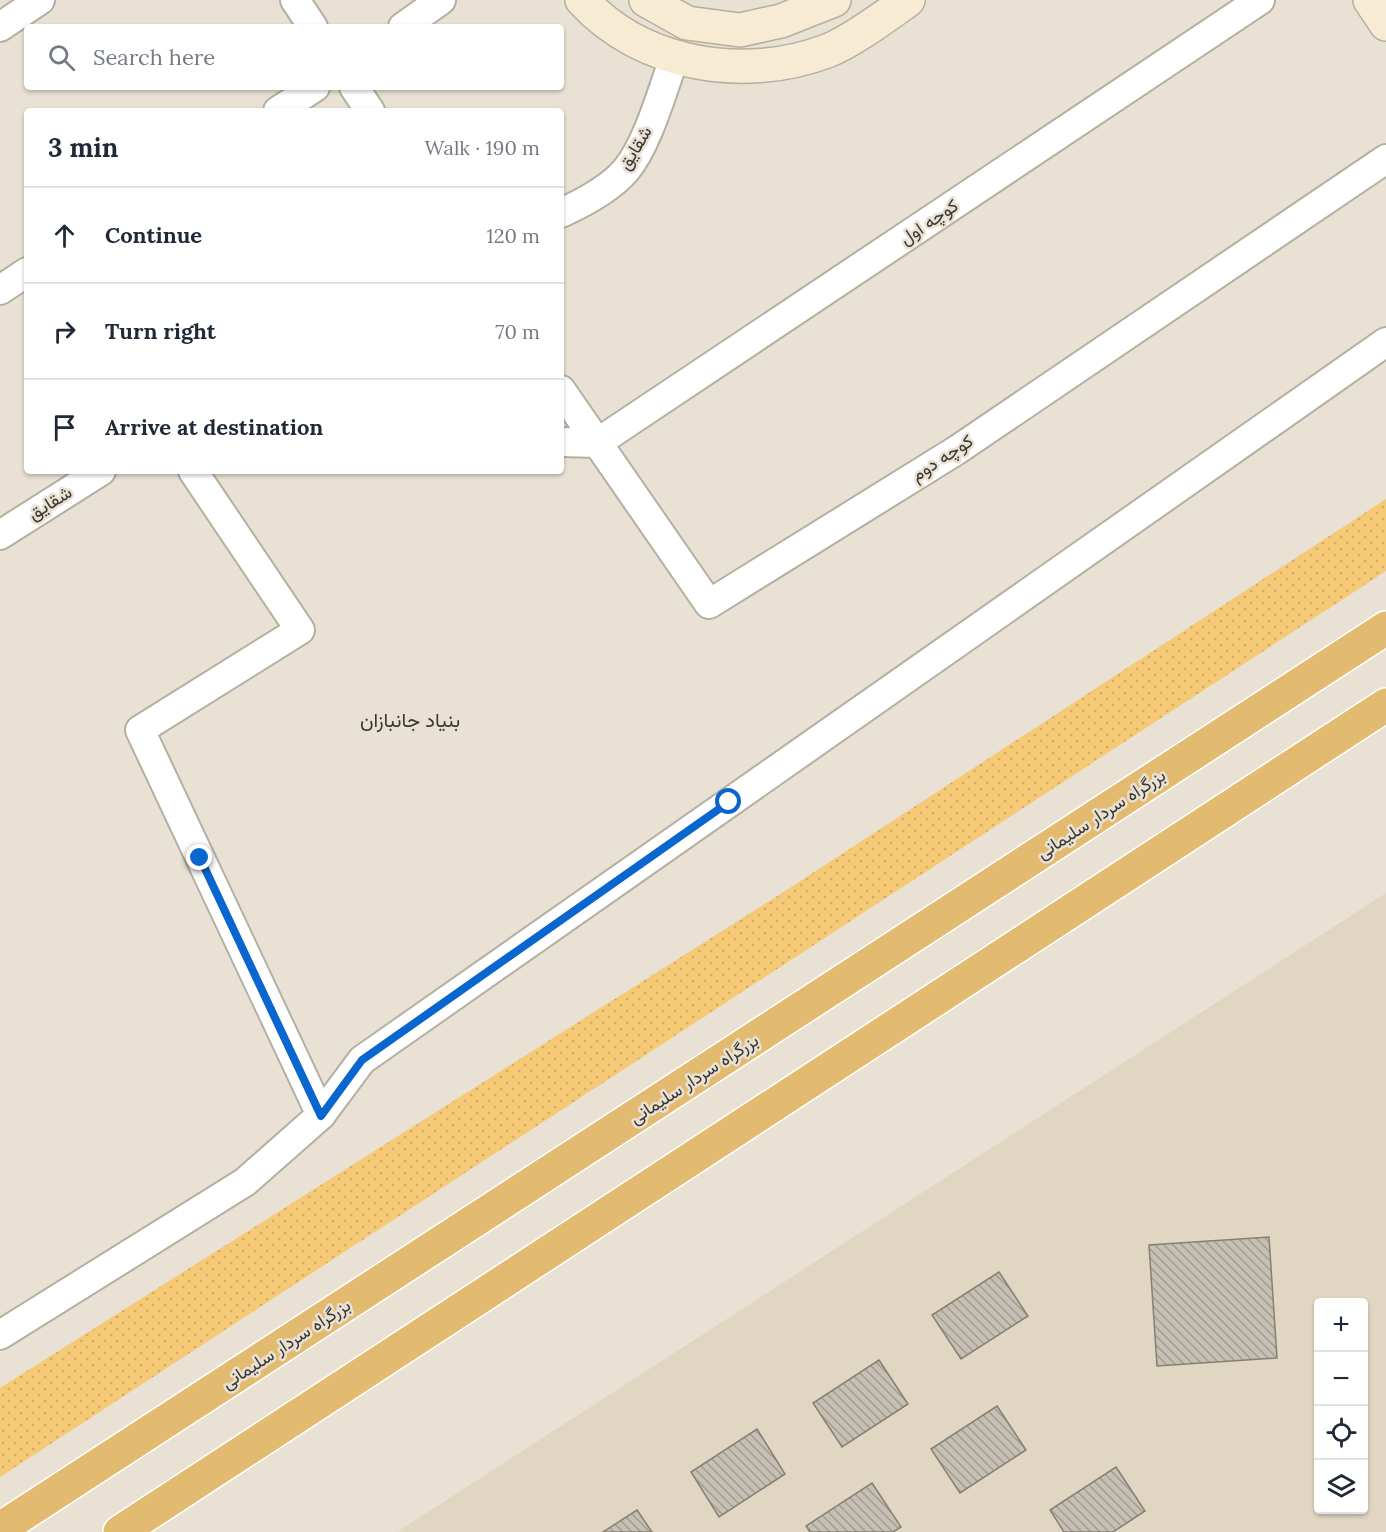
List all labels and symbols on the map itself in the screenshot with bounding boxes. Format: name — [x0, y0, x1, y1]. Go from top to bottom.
street label: شقایق — [613, 122, 657, 174]
street label: کوچه اول — [895, 194, 963, 250]
street label: کوچه دوم — [906, 429, 978, 487]
street label: شقایق — [24, 480, 76, 525]
district label: بنیاد جانبازان — [360, 707, 460, 733]
street label: بزرگراه سردار سلیمانی — [1032, 763, 1170, 864]
route start — [715, 788, 741, 814]
route end — [186, 844, 212, 870]
street label: بزرگراه سردار سلیمانی — [625, 1028, 763, 1129]
street label: بزرگراه سردار سلیمانی — [217, 1293, 355, 1394]

